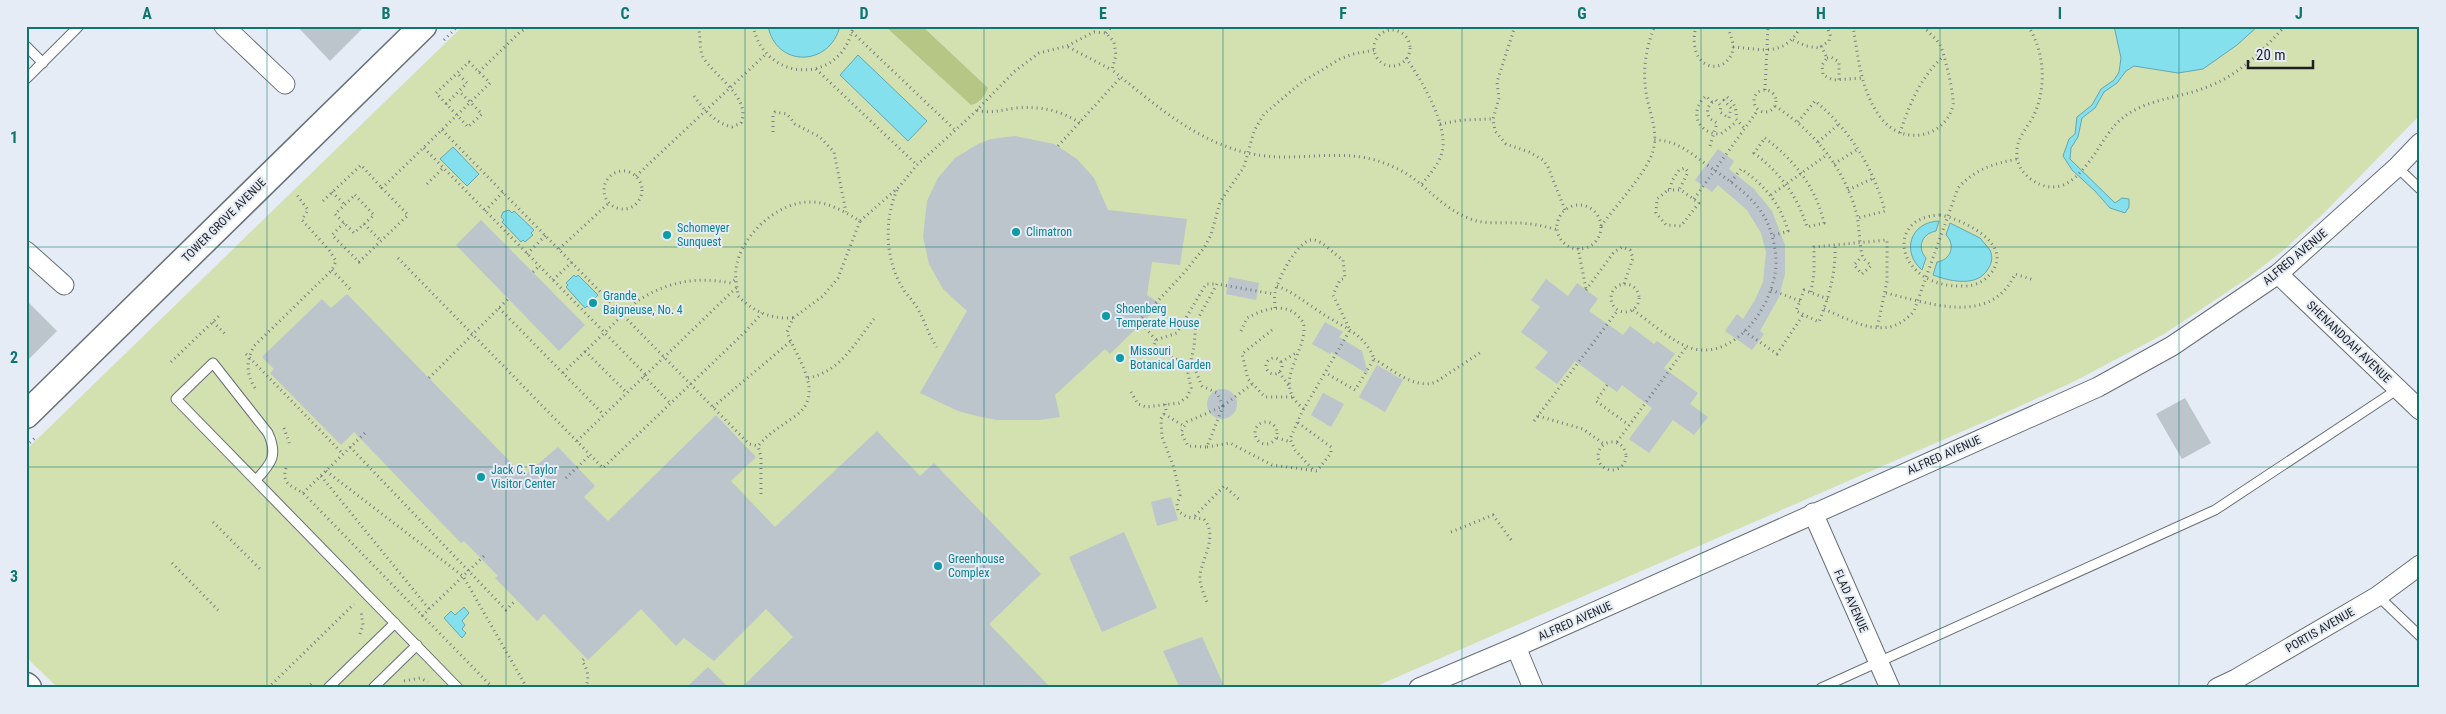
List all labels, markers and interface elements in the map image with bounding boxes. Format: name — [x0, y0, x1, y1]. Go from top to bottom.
text: A — [142, 4, 152, 23]
text: B — [382, 4, 391, 23]
text: C — [620, 4, 630, 23]
text: D — [859, 4, 869, 23]
text: E — [1099, 4, 1107, 23]
text: F — [1339, 4, 1347, 23]
text: G — [1577, 4, 1587, 23]
text: H — [1816, 4, 1826, 23]
text: I — [2058, 4, 2062, 23]
text: J — [2295, 4, 2303, 23]
scale bar — [2248, 38, 2314, 70]
text: 20 m — [2256, 46, 2286, 64]
text: 1 — [10, 128, 18, 147]
street label: TOWER GROVE AVENUE — [179, 175, 269, 265]
place label: Schomeyer Sunquest — [677, 221, 730, 249]
place label: Climatron — [1026, 225, 1072, 239]
marker: Climatron — [1010, 226, 1022, 238]
street label: ALFRED AVENUE — [2260, 226, 2330, 288]
marker: Schomeyer Sunquest — [661, 229, 673, 241]
place label: Grande Baigneuse, No. 4 — [603, 289, 683, 317]
marker: Grande Baigneuse, No. 4 — [587, 297, 599, 309]
street label: SHENANDOAH AVENUE — [2304, 298, 2394, 386]
place label: Shoenberg Temperate House — [1116, 302, 1200, 330]
marker: Shoenberg Temperate House — [1100, 310, 1112, 322]
place label: Missouri Botanical Garden — [1130, 344, 1211, 372]
text: 2 — [10, 348, 18, 367]
marker: Missouri Botanical Garden — [1114, 352, 1126, 364]
street label: ALFRED AVENUE — [1905, 432, 1983, 478]
place label: Jack C. Taylor Visitor Center — [491, 463, 558, 491]
marker: Jack C. Taylor Visitor Center — [475, 471, 487, 483]
place label: Greenhouse Complex — [948, 552, 1005, 580]
marker: Greenhouse Complex — [932, 560, 944, 572]
text: 3 — [10, 567, 18, 586]
street label: FLAD AVENUE — [1831, 567, 1871, 635]
street label: ALFRED AVENUE — [1536, 598, 1614, 644]
street label: PORTIS AVENUE — [2283, 605, 2357, 655]

